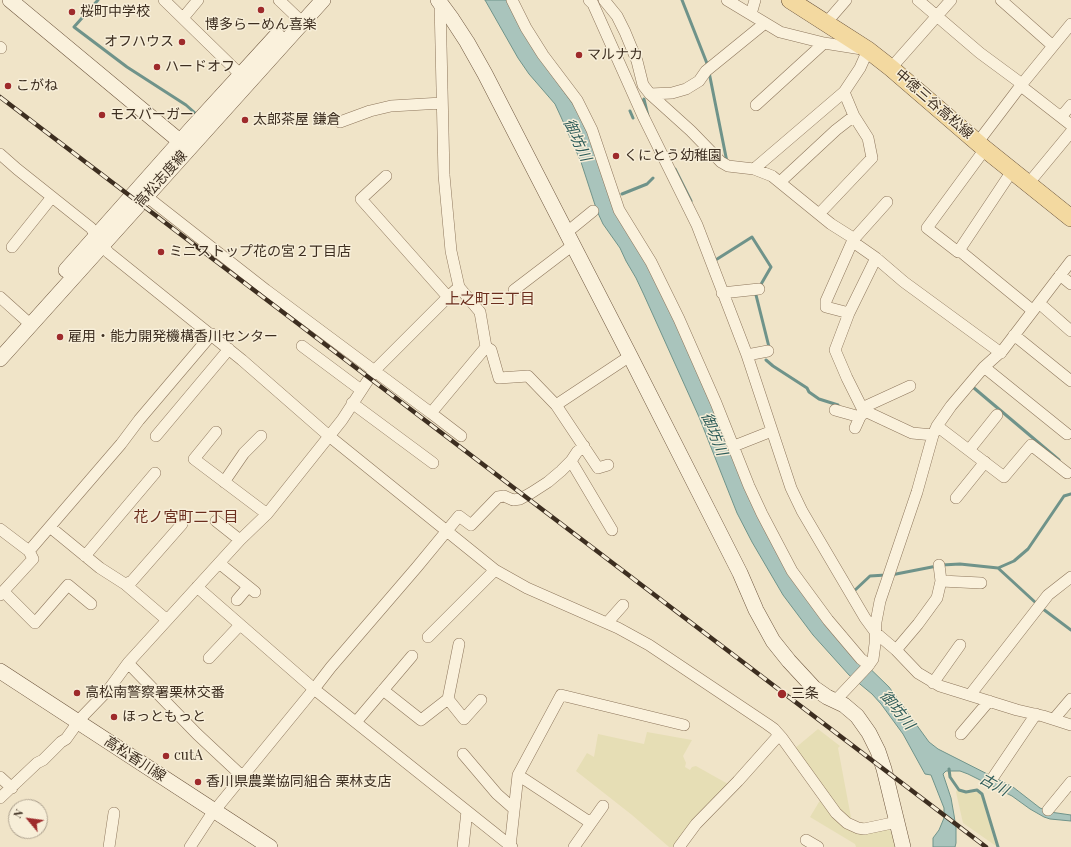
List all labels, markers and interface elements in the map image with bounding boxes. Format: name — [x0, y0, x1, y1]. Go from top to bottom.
place label: 桜町中学校 — [80, 4, 150, 20]
marker: 博多らーめん喜楽 — [256, 5, 266, 15]
marker: 桜町中学校 — [67, 7, 77, 17]
place label: 博多らーめん喜楽 — [205, 17, 317, 33]
place label: オフハウス — [104, 34, 174, 50]
marker: オフハウス — [177, 37, 187, 47]
place label: マルナカ — [587, 47, 643, 63]
marker: マルナカ — [574, 50, 584, 60]
place label: ハードオフ — [165, 59, 235, 75]
marker: ハードオフ — [152, 62, 162, 72]
street label: 中徳三谷高松線 — [892, 66, 976, 142]
place label: こがね — [16, 78, 58, 94]
marker: こがね — [3, 81, 13, 91]
place label: モスバーガー — [110, 107, 194, 123]
marker: モスバーガー — [97, 110, 107, 120]
place label: 太郎茶屋 鎌倉 — [253, 112, 340, 128]
marker: 太郎茶屋 鎌倉 — [240, 115, 250, 125]
water label: 御坊川 — [559, 116, 595, 164]
street label: 高松志度線 — [131, 147, 191, 211]
place label: くにとう幼稚園 — [624, 148, 722, 164]
marker: くにとう幼稚園 — [611, 151, 621, 161]
place label: ミニストップ花の宮２丁目店 — [169, 244, 351, 260]
marker: ミニストップ花の宮２丁目店 — [156, 247, 166, 257]
district label: 上之町三丁目 — [445, 290, 535, 308]
place label: 雇用・能力開発機構香川センター — [68, 329, 278, 345]
marker: 雇用・能力開発機構香川センター — [55, 332, 65, 342]
water label: 御坊川 — [697, 410, 731, 458]
district label: 花ノ宮町二丁目 — [134, 508, 238, 526]
place label: 高松南警察署栗林交番 — [85, 685, 225, 701]
place label: 三条 — [791, 686, 819, 702]
water label: 御坊川 — [876, 687, 918, 733]
marker: 高松南警察署栗林交番 — [72, 688, 82, 698]
marker: 三条 — [776, 688, 788, 700]
place label: ほっともっと — [122, 709, 206, 725]
marker: ほっともっと — [109, 712, 119, 722]
street label: 高松香川線 — [101, 733, 169, 785]
place label: cutA — [174, 748, 203, 764]
marker: cutA — [161, 751, 171, 761]
water label: 古川 — [977, 770, 1011, 800]
place label: 香川県農業協同組合 栗林支店 — [206, 774, 391, 790]
marker: 香川県農業協同組合 栗林支店 — [193, 777, 203, 787]
north arrow — [8, 799, 48, 839]
text: N — [9, 806, 26, 821]

